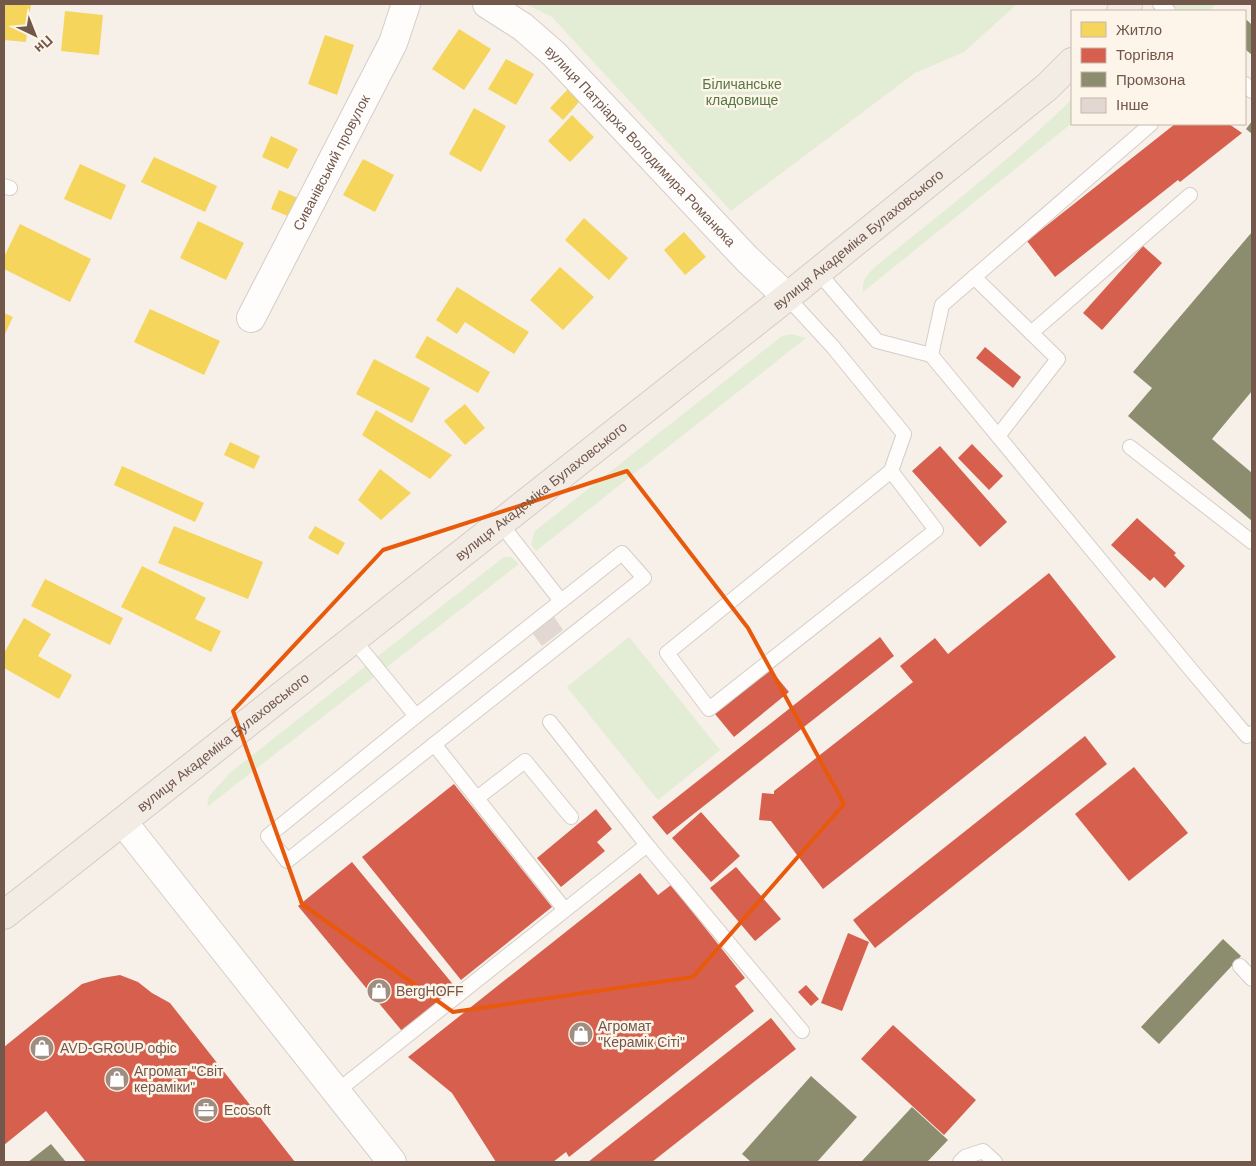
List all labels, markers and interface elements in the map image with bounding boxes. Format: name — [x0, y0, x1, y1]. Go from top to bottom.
north arrow — [10, 10, 60, 60]
legend — [1071, 10, 1246, 125]
text: Житло — [1116, 21, 1162, 38]
text: Пн — [32, 32, 56, 57]
street label: вулиця Патріарха Володимира Романюка — [542, 42, 739, 250]
text: Торгівля — [1116, 46, 1174, 63]
text: Промзона — [1116, 71, 1186, 88]
park label: Біличанське кладовище — [702, 76, 782, 108]
street label: Сиванівський провулок — [290, 91, 373, 233]
text: Інше — [1116, 96, 1149, 113]
street label: вулиця Академіка Булаховського — [770, 166, 947, 313]
street label: вулиця Академіка Булаховського — [452, 418, 630, 564]
street label: вулиця Академіка Булаховського — [134, 669, 312, 815]
shop icon: BergHOFF — [366, 978, 392, 1004]
place label: BergHOFF — [396, 983, 464, 999]
place label: Агромат "Керамік Сіті" — [598, 1018, 685, 1050]
shop icon: Агромат "Керамік Сіті" — [568, 1021, 594, 1047]
shop icon: AVD-GROUP офіс — [29, 1035, 55, 1061]
place label: AVD-GROUP офіс — [60, 1040, 177, 1056]
place label: Агромат "Світ кераміки" — [134, 1063, 224, 1095]
shop icon: Агромат "Світ кераміки" — [104, 1066, 130, 1092]
office icon: Ecosoft — [193, 1097, 219, 1123]
place label: Ecosoft — [224, 1102, 271, 1118]

